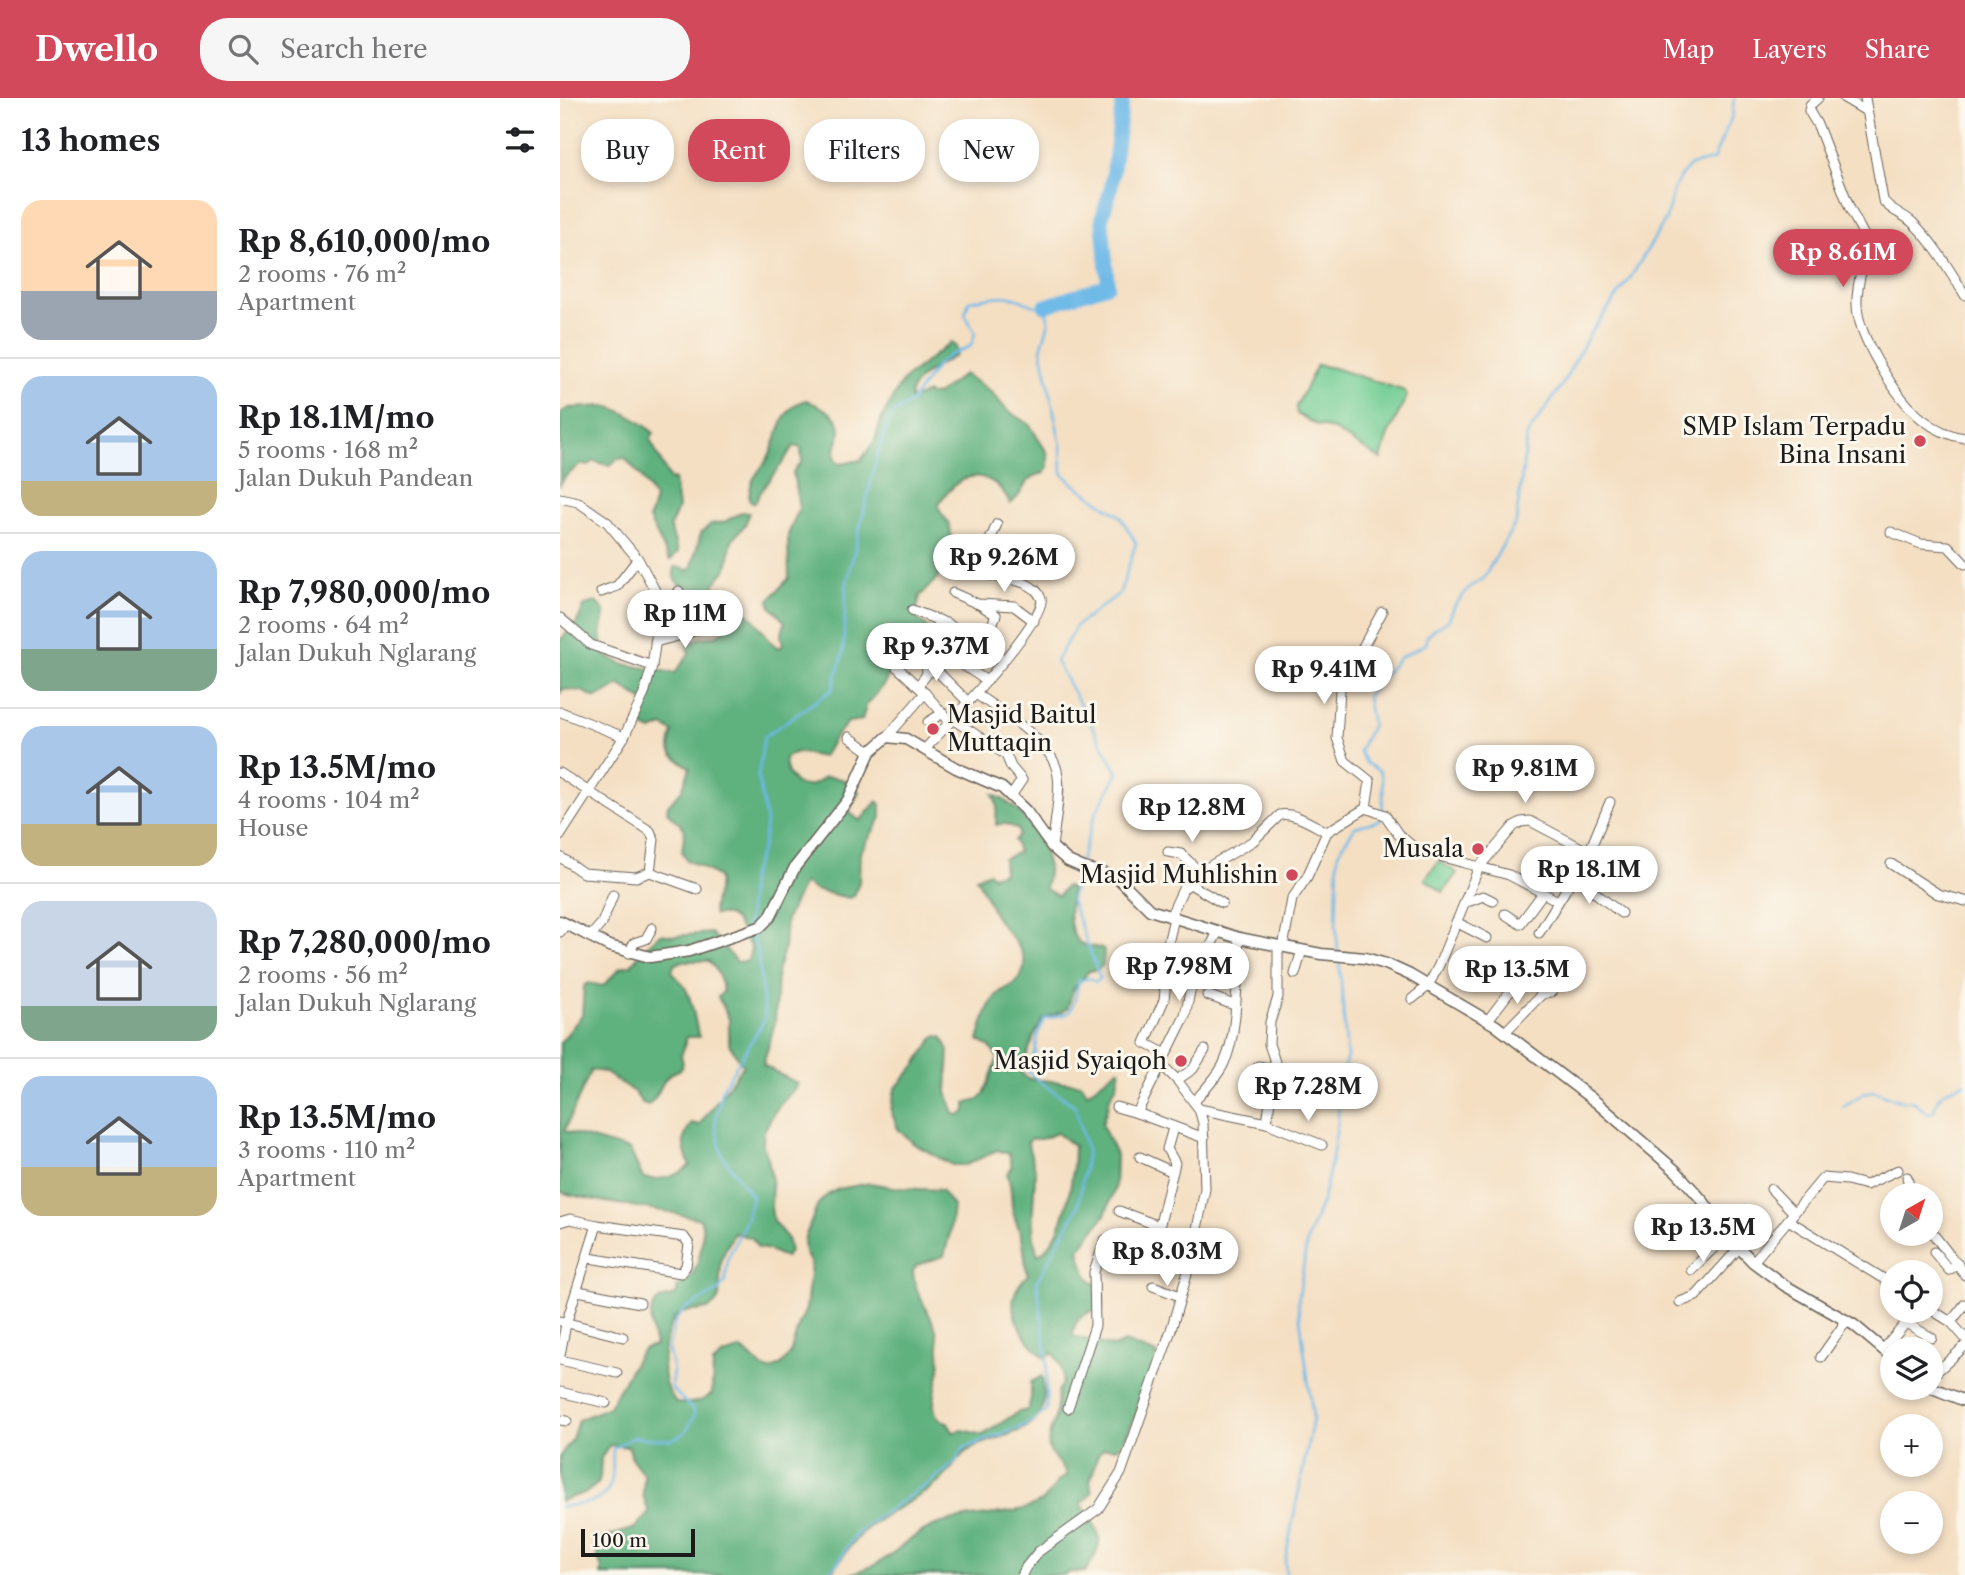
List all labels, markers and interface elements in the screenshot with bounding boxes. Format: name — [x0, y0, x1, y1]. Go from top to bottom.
search box — [200, 18, 690, 81]
text: Dwello — [35, 29, 158, 70]
icon: search — [224, 30, 262, 68]
text: Search here — [280, 33, 428, 65]
text: Map — [1663, 35, 1714, 64]
text: Layers — [1752, 35, 1827, 64]
text: Share — [1865, 35, 1930, 64]
chip: Buy — [581, 119, 674, 182]
chip: Rent — [688, 119, 790, 182]
chip: Filters — [804, 119, 925, 182]
chip: New — [939, 119, 1039, 182]
icon: filters — [501, 121, 539, 159]
text: 13 homes — [21, 122, 160, 159]
text: Rp 8,610,000/mo — [238, 223, 490, 260]
icon: home — [77, 228, 161, 312]
pin: Rp 8.61M — [1771, 230, 1915, 289]
text: Rp 8.61M — [1789, 238, 1897, 266]
text: 2 rooms · 76 m² — [238, 260, 406, 288]
text: Apartment — [238, 288, 356, 316]
text: Rp 18.1M/mo — [238, 399, 435, 436]
icon: home — [77, 404, 161, 488]
place label: SMP Islam Terpadu Bina Insani — [1682, 412, 1906, 469]
marker: SMP Islam Terpadu Bina Insani — [1912, 433, 1928, 449]
text: 5 rooms · 168 m² — [238, 436, 418, 464]
text: Jalan Dukuh Pandean — [238, 464, 473, 492]
pin: Rp 9.26M — [932, 534, 1076, 594]
text: Rp 9.26M — [949, 543, 1059, 571]
text: Rp 7,980,000/mo — [238, 574, 490, 611]
icon: home — [77, 579, 161, 663]
pin: Rp 11M — [628, 590, 742, 650]
text: Rp 11M — [643, 599, 727, 627]
text: 2 rooms · 64 m² — [238, 611, 409, 639]
pin: Rp 9.37M — [864, 624, 1008, 683]
text: Rp 9.37M — [882, 632, 990, 660]
text: Jalan Dukuh Nglarang — [238, 639, 476, 667]
pin: Rp 9.41M — [1252, 646, 1396, 706]
text: Rp 9.41M — [1271, 655, 1377, 683]
place label: Masjid Baitul Muttaqin — [947, 700, 1096, 757]
marker: Masjid Baitul Muttaqin — [925, 721, 941, 737]
pin: Rp 9.81M — [1453, 746, 1597, 805]
text: Rp 13.5M/mo — [238, 749, 436, 786]
icon: home — [77, 754, 161, 838]
text: Rp 9.81M — [1472, 754, 1578, 782]
pin: Rp 12.8M — [1120, 784, 1264, 844]
text: 4 rooms · 104 m² — [238, 786, 420, 814]
text: Rp 12.8M — [1138, 793, 1246, 821]
text: House — [238, 814, 308, 842]
place label: Musala — [1382, 834, 1464, 863]
marker: Musala — [1470, 841, 1486, 857]
pin: Rp 18.1M — [1517, 846, 1661, 906]
text: Rp 18.1M — [1537, 855, 1641, 883]
place label: Masjid Muhlishin — [1080, 860, 1278, 889]
marker: Masjid Muhlishin — [1284, 867, 1300, 883]
text: Rp 7,280,000/mo — [238, 924, 491, 961]
icon: home — [77, 929, 161, 1013]
pin: Rp 7.98M — [1107, 944, 1251, 1003]
pin: Rp 13.5M — [1445, 946, 1589, 1006]
text: Rp 7.98M — [1125, 952, 1233, 980]
text: Rp 13.5M — [1464, 955, 1570, 983]
text: 2 rooms · 56 m² — [238, 961, 408, 989]
text: Jalan Dukuh Nglarang — [238, 989, 476, 1017]
place label: Masjid Syaiqoh — [994, 1046, 1167, 1075]
marker: Masjid Syaiqoh — [1173, 1053, 1189, 1069]
pin: Rp 7.28M — [1236, 1063, 1380, 1123]
text: Rp 7.28M — [1254, 1072, 1362, 1100]
text: Rp 13.5M/mo — [238, 1099, 436, 1136]
icon: home — [77, 1104, 161, 1188]
text: 3 rooms · 110 m² — [238, 1136, 415, 1164]
text: Apartment — [238, 1164, 356, 1192]
north arrow — [1880, 1183, 1942, 1246]
map controls — [1880, 1183, 1943, 1554]
pin: Rp 13.5M — [1631, 1204, 1775, 1264]
text: Rp 13.5M — [1650, 1213, 1756, 1241]
pin: Rp 8.03M — [1095, 1228, 1239, 1288]
text: Rp 8.03M — [1111, 1237, 1223, 1265]
button: locate — [1880, 1260, 1943, 1323]
button: layers — [1880, 1337, 1943, 1400]
button: + — [1880, 1414, 1943, 1477]
button: − — [1880, 1491, 1943, 1554]
scale bar — [581, 1526, 695, 1558]
text: 100 m — [592, 1529, 647, 1552]

